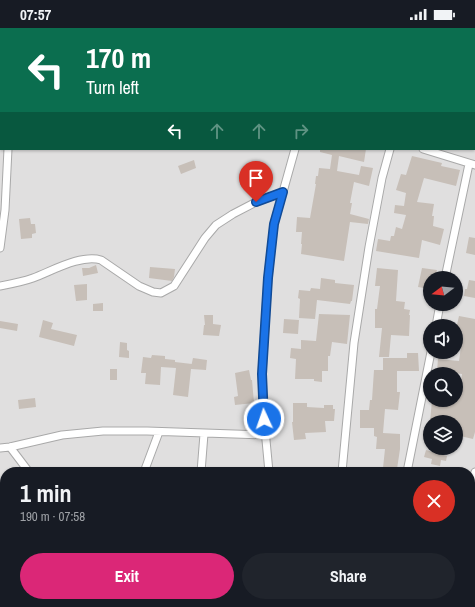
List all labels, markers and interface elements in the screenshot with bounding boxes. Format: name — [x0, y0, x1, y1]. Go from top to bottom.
text: 07:57 — [20, 4, 51, 25]
text: 170 m — [86, 39, 151, 77]
icon: left — [20, 44, 72, 96]
text: Turn left — [86, 75, 139, 100]
icon: left — [164, 120, 186, 142]
icon: ahead — [206, 120, 228, 142]
icon: ahead — [248, 120, 270, 142]
icon: right — [290, 120, 312, 142]
pin — [239, 161, 273, 202]
icon: arrive — [245, 167, 267, 189]
north arrow — [423, 271, 463, 311]
map controls — [423, 271, 463, 455]
button: sound — [423, 319, 463, 359]
button: search — [423, 367, 463, 407]
position arrow — [243, 398, 285, 440]
button: layers — [423, 415, 463, 455]
text: 1 min — [20, 477, 71, 509]
button: close — [413, 480, 455, 522]
text: 190 m · 07:58 — [20, 508, 85, 525]
button: Exit — [20, 553, 234, 599]
button: Share — [242, 553, 455, 599]

